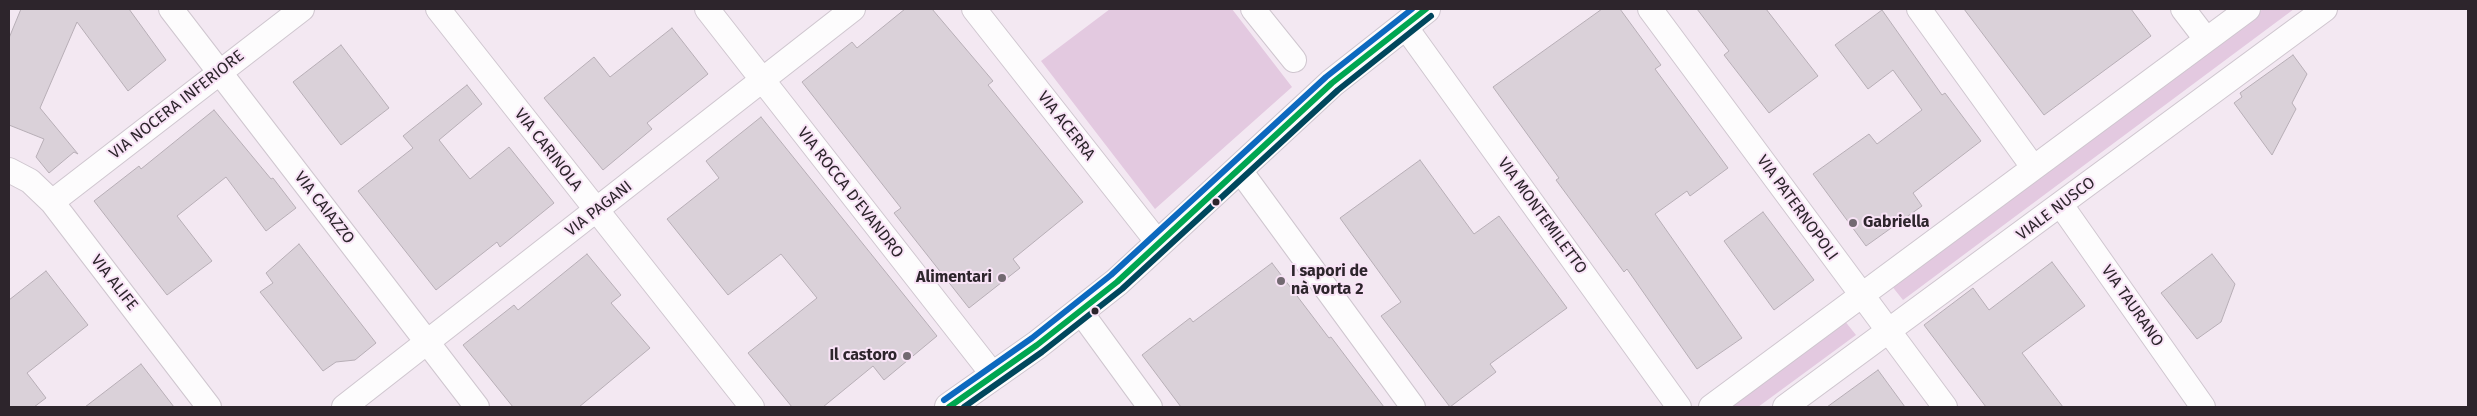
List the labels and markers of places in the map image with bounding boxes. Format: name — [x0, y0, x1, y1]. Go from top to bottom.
unlabelled marker — [1211, 197, 1221, 207]
place label: Gabriella — [1863, 213, 1930, 233]
marker: Gabriella — [1847, 217, 1859, 229]
place label: I sapori de nà vorta 2 — [1291, 262, 1368, 300]
place label: Alimentari — [916, 268, 992, 288]
marker: Alimentari — [996, 272, 1008, 284]
marker: I sapori de nà vorta 2 — [1275, 275, 1287, 287]
unlabelled marker — [1090, 306, 1100, 316]
place label: Il castoro — [829, 346, 897, 366]
marker: Il castoro — [901, 350, 913, 362]

